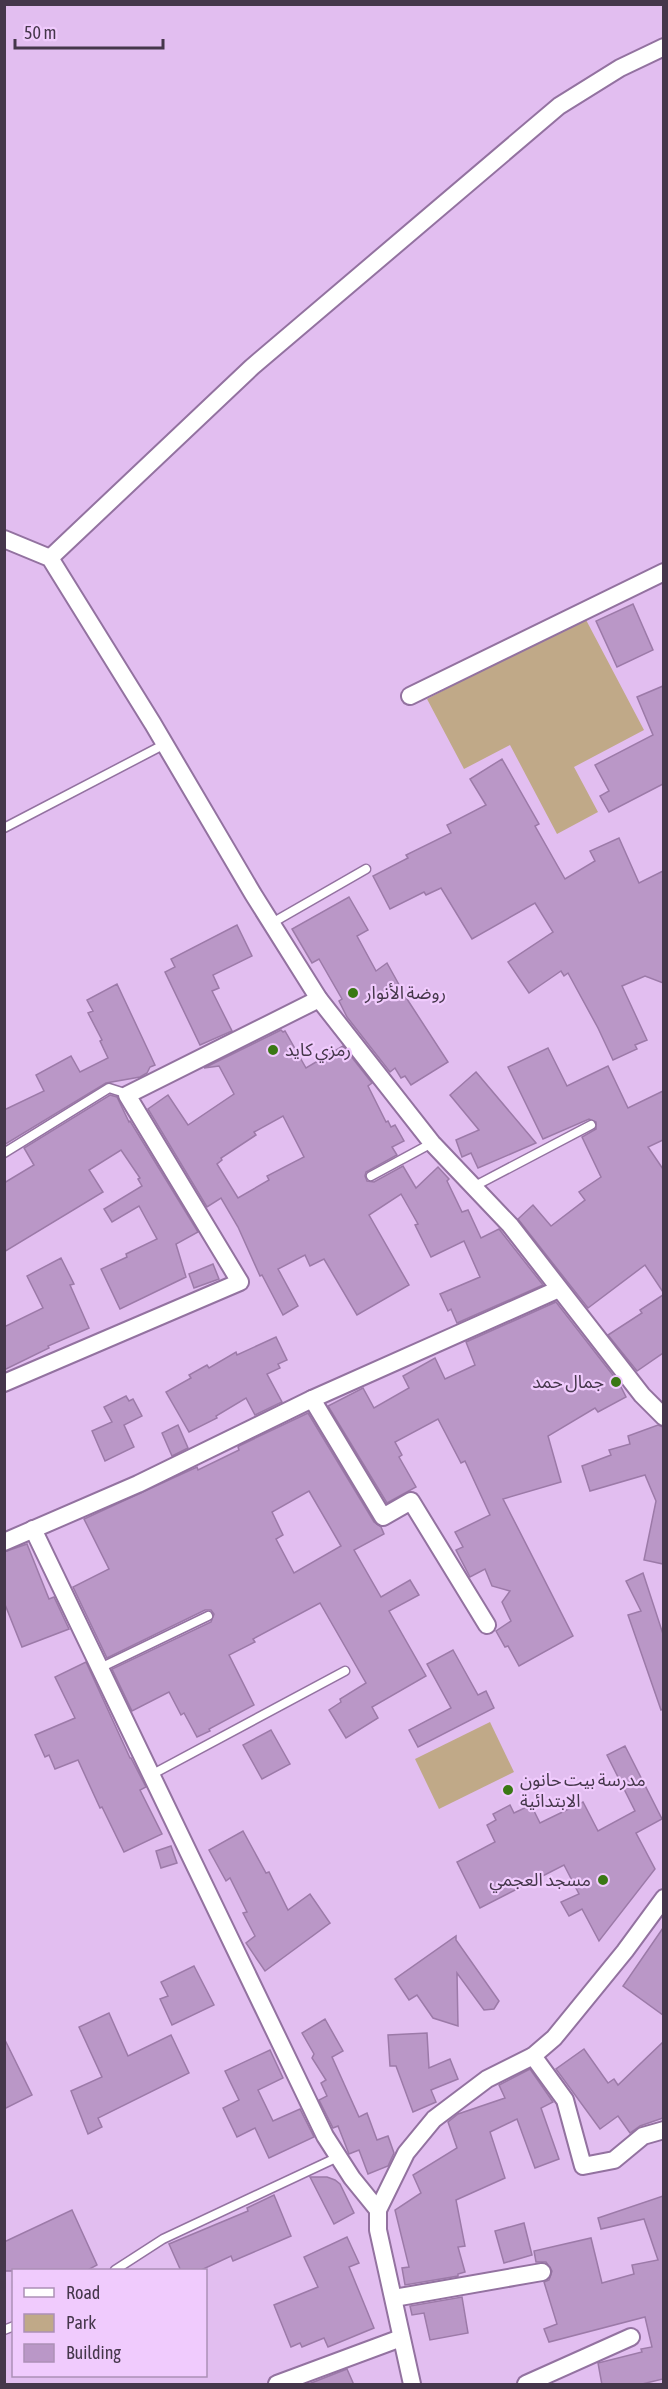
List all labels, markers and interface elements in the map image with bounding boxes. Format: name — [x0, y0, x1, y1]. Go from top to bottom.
scale bar — [15, 12, 164, 50]
text: 50 m — [24, 22, 56, 43]
place label: روضة الأنوار — [364, 982, 446, 1004]
marker: روضة الأنوار — [346, 986, 360, 1000]
place label: رمزي كايد — [285, 1039, 351, 1063]
marker: رمزي كايد — [266, 1043, 280, 1057]
place label: جمال حمد — [532, 1371, 604, 1393]
marker: جمال حمد — [609, 1375, 623, 1389]
place label: مدرسة بيت حانون الابتدائية — [520, 1769, 646, 1811]
marker: مدرسة بيت حانون الابتدائية — [501, 1783, 515, 1797]
place label: مسجد العجمي — [489, 1869, 591, 1893]
marker: مسجد العجمي — [596, 1873, 610, 1887]
legend — [12, 2269, 207, 2377]
text: Road — [66, 2282, 100, 2303]
text: Park — [66, 2312, 96, 2333]
text: Building — [66, 2342, 121, 2363]

